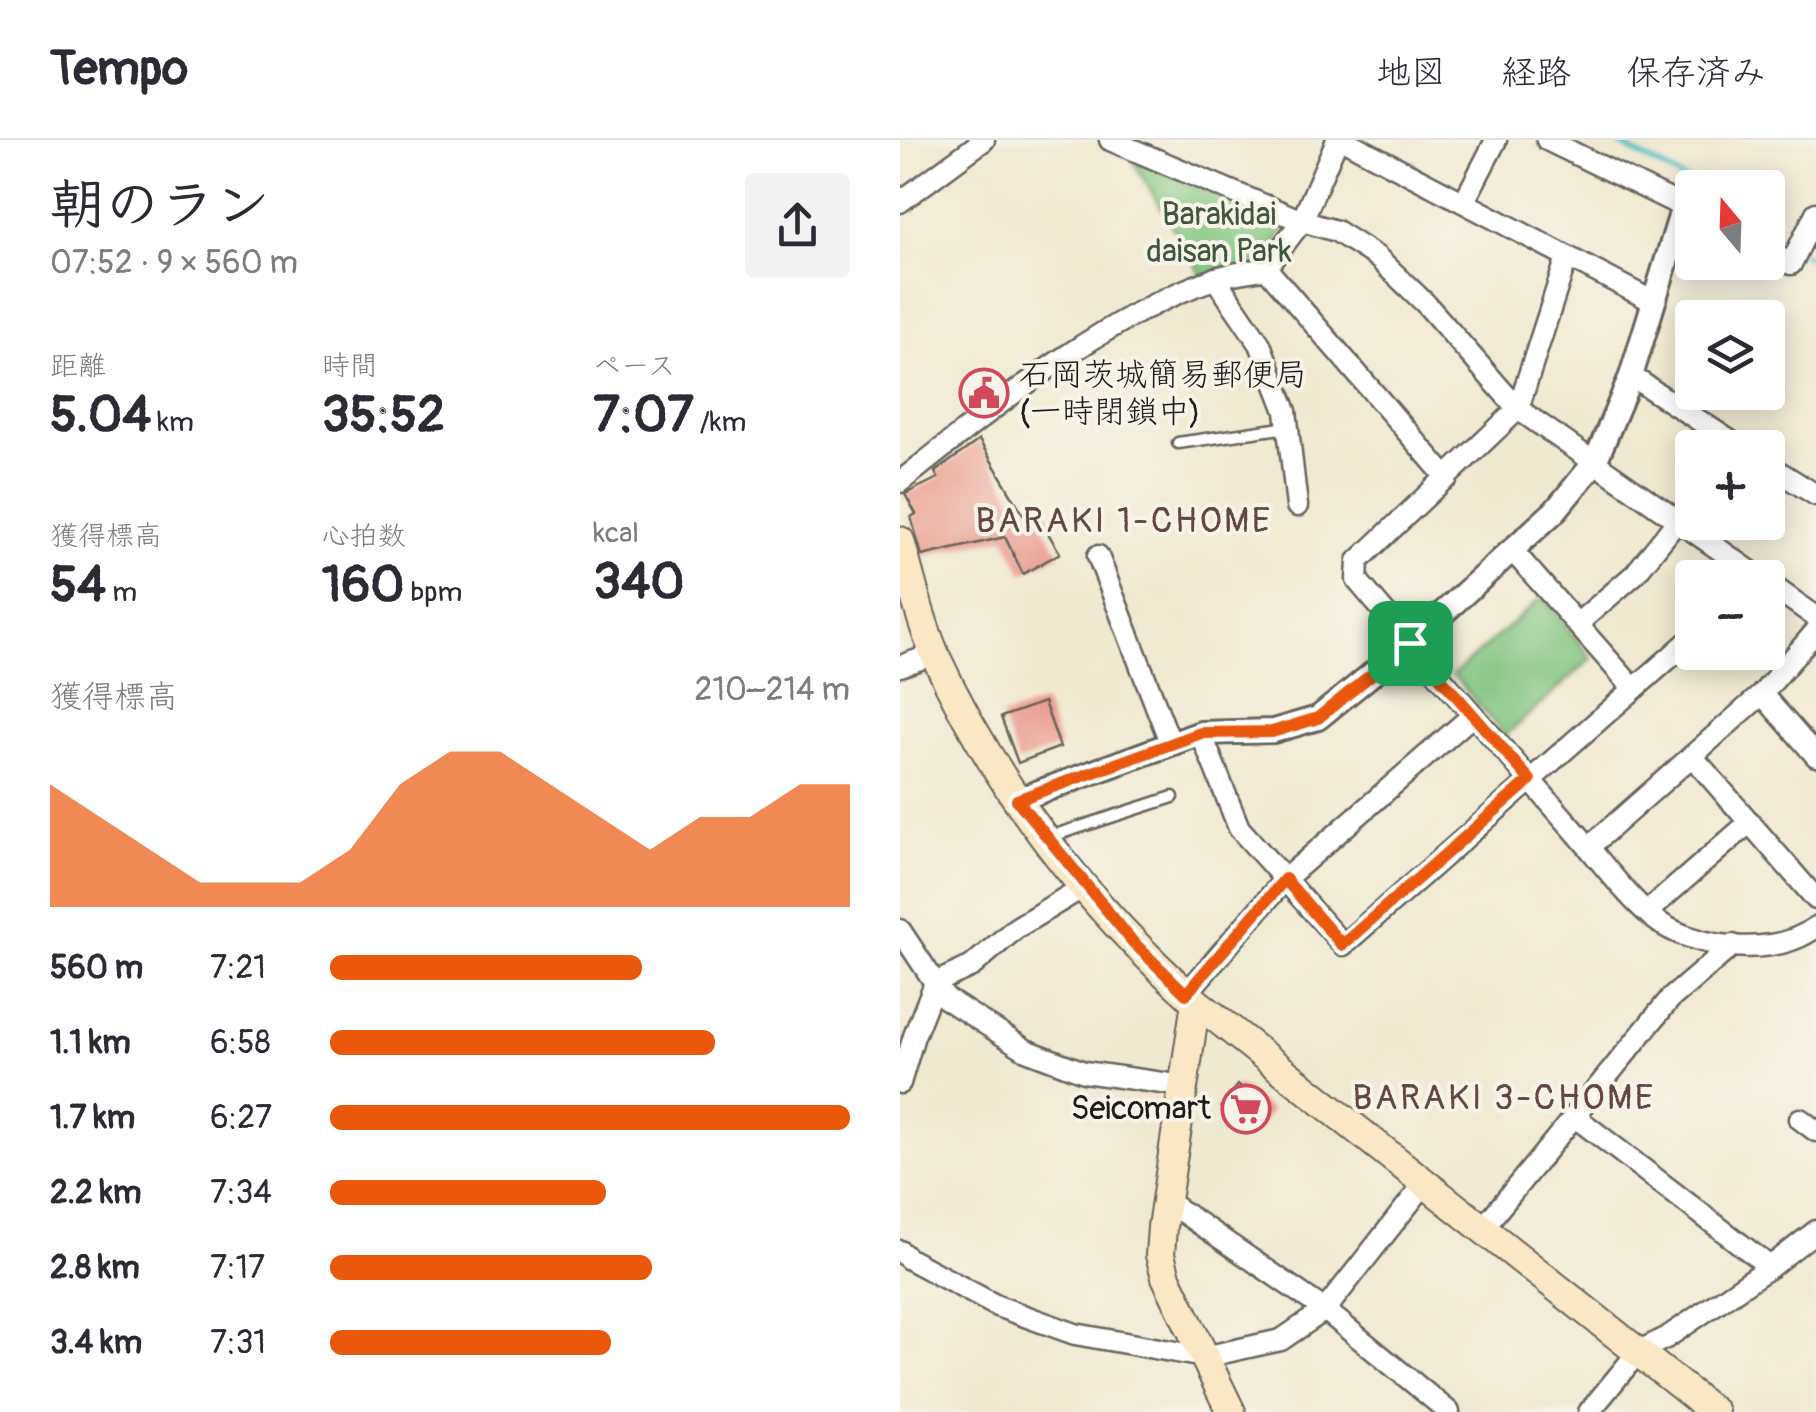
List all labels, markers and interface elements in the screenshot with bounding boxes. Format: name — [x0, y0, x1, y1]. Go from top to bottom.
text: Tempo — [50, 39, 188, 99]
text: 地図 — [1376, 51, 1446, 95]
text: 経路 — [1501, 51, 1571, 95]
text: 保存済み — [1626, 51, 1766, 95]
north arrow — [1675, 170, 1785, 280]
map controls — [1675, 170, 1785, 670]
text: 朝のラン — [50, 171, 270, 240]
button: share — [745, 173, 850, 278]
park label: Barakidai daisan Park — [1146, 195, 1292, 272]
text: 07:52 · 9 × 560 m — [50, 243, 298, 283]
button: layers — [1675, 300, 1785, 410]
text: 距離 — [50, 349, 106, 384]
text: 時間 — [322, 349, 378, 384]
text: ペース — [593, 349, 676, 384]
place label: 石岡茨城簡易郵便局 (一時閉鎖中) — [1019, 355, 1307, 432]
public building icon: 石岡茨城簡易郵便局 (一時閉鎖中) — [958, 367, 1010, 419]
text: 5.04 — [50, 384, 151, 447]
text: 35:52 — [322, 384, 445, 447]
text: 7:07 — [593, 384, 694, 447]
text: km — [151, 405, 194, 440]
text: /km — [694, 405, 746, 440]
button: + — [1675, 430, 1785, 540]
district label: BARAKI 1-CHOME — [975, 499, 1273, 543]
text: kcal — [593, 516, 639, 551]
text: 獲得標高 — [50, 519, 162, 554]
text: 心拍数 — [322, 519, 406, 554]
text: 340 — [593, 551, 684, 614]
text: 54 — [50, 554, 106, 617]
text: 160 — [322, 554, 404, 617]
button: − — [1675, 560, 1785, 670]
text: m — [106, 575, 137, 610]
text: bpm — [404, 575, 462, 610]
pin — [1368, 601, 1453, 686]
icon: arrive — [1383, 616, 1438, 671]
text: 210–214 m — [695, 670, 850, 710]
text: 獲得標高 — [50, 677, 178, 717]
text: 560 m — [50, 948, 143, 988]
text: 7:21 — [210, 948, 266, 988]
text: 1.1 km — [50, 1023, 131, 1063]
text: 6:58 — [210, 1023, 271, 1063]
district label: BARAKI 3-CHOME — [1353, 1076, 1655, 1120]
supermarket icon: Seicomart — [1220, 1083, 1272, 1135]
place label: Seicomart — [1071, 1089, 1211, 1129]
text: 1.7 km — [50, 1098, 135, 1138]
text: 6:27 — [210, 1098, 272, 1138]
text: 2.2 km — [50, 1173, 142, 1213]
text: 7:34 — [210, 1173, 272, 1213]
text: 2.8 km — [50, 1248, 140, 1288]
text: 7:17 — [210, 1248, 265, 1288]
text: 3.4 km — [50, 1323, 142, 1363]
text: 7:31 — [210, 1323, 266, 1363]

